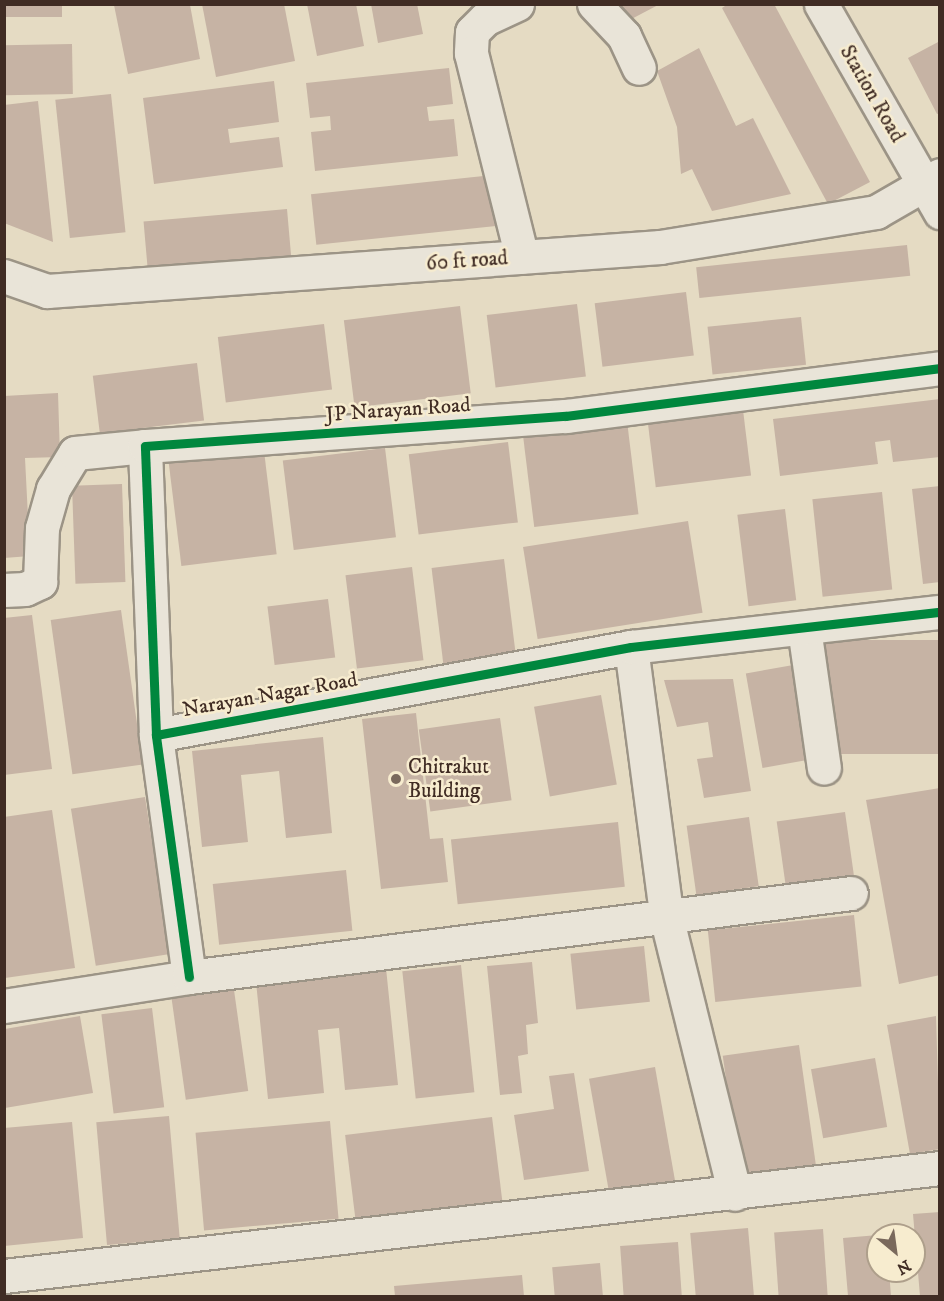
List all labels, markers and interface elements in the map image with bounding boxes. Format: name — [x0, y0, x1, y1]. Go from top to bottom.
street label: Station Road — [834, 41, 910, 147]
street label: 60 ft road — [425, 246, 509, 276]
street label: JP Narayan Road — [325, 392, 471, 428]
street label: Narayan Nagar Road — [181, 667, 359, 723]
place label: Chitrakut Building — [408, 754, 489, 804]
marker: Chitrakut Building — [389, 772, 403, 786]
north arrow — [866, 1223, 926, 1283]
text: N — [893, 1255, 914, 1279]

